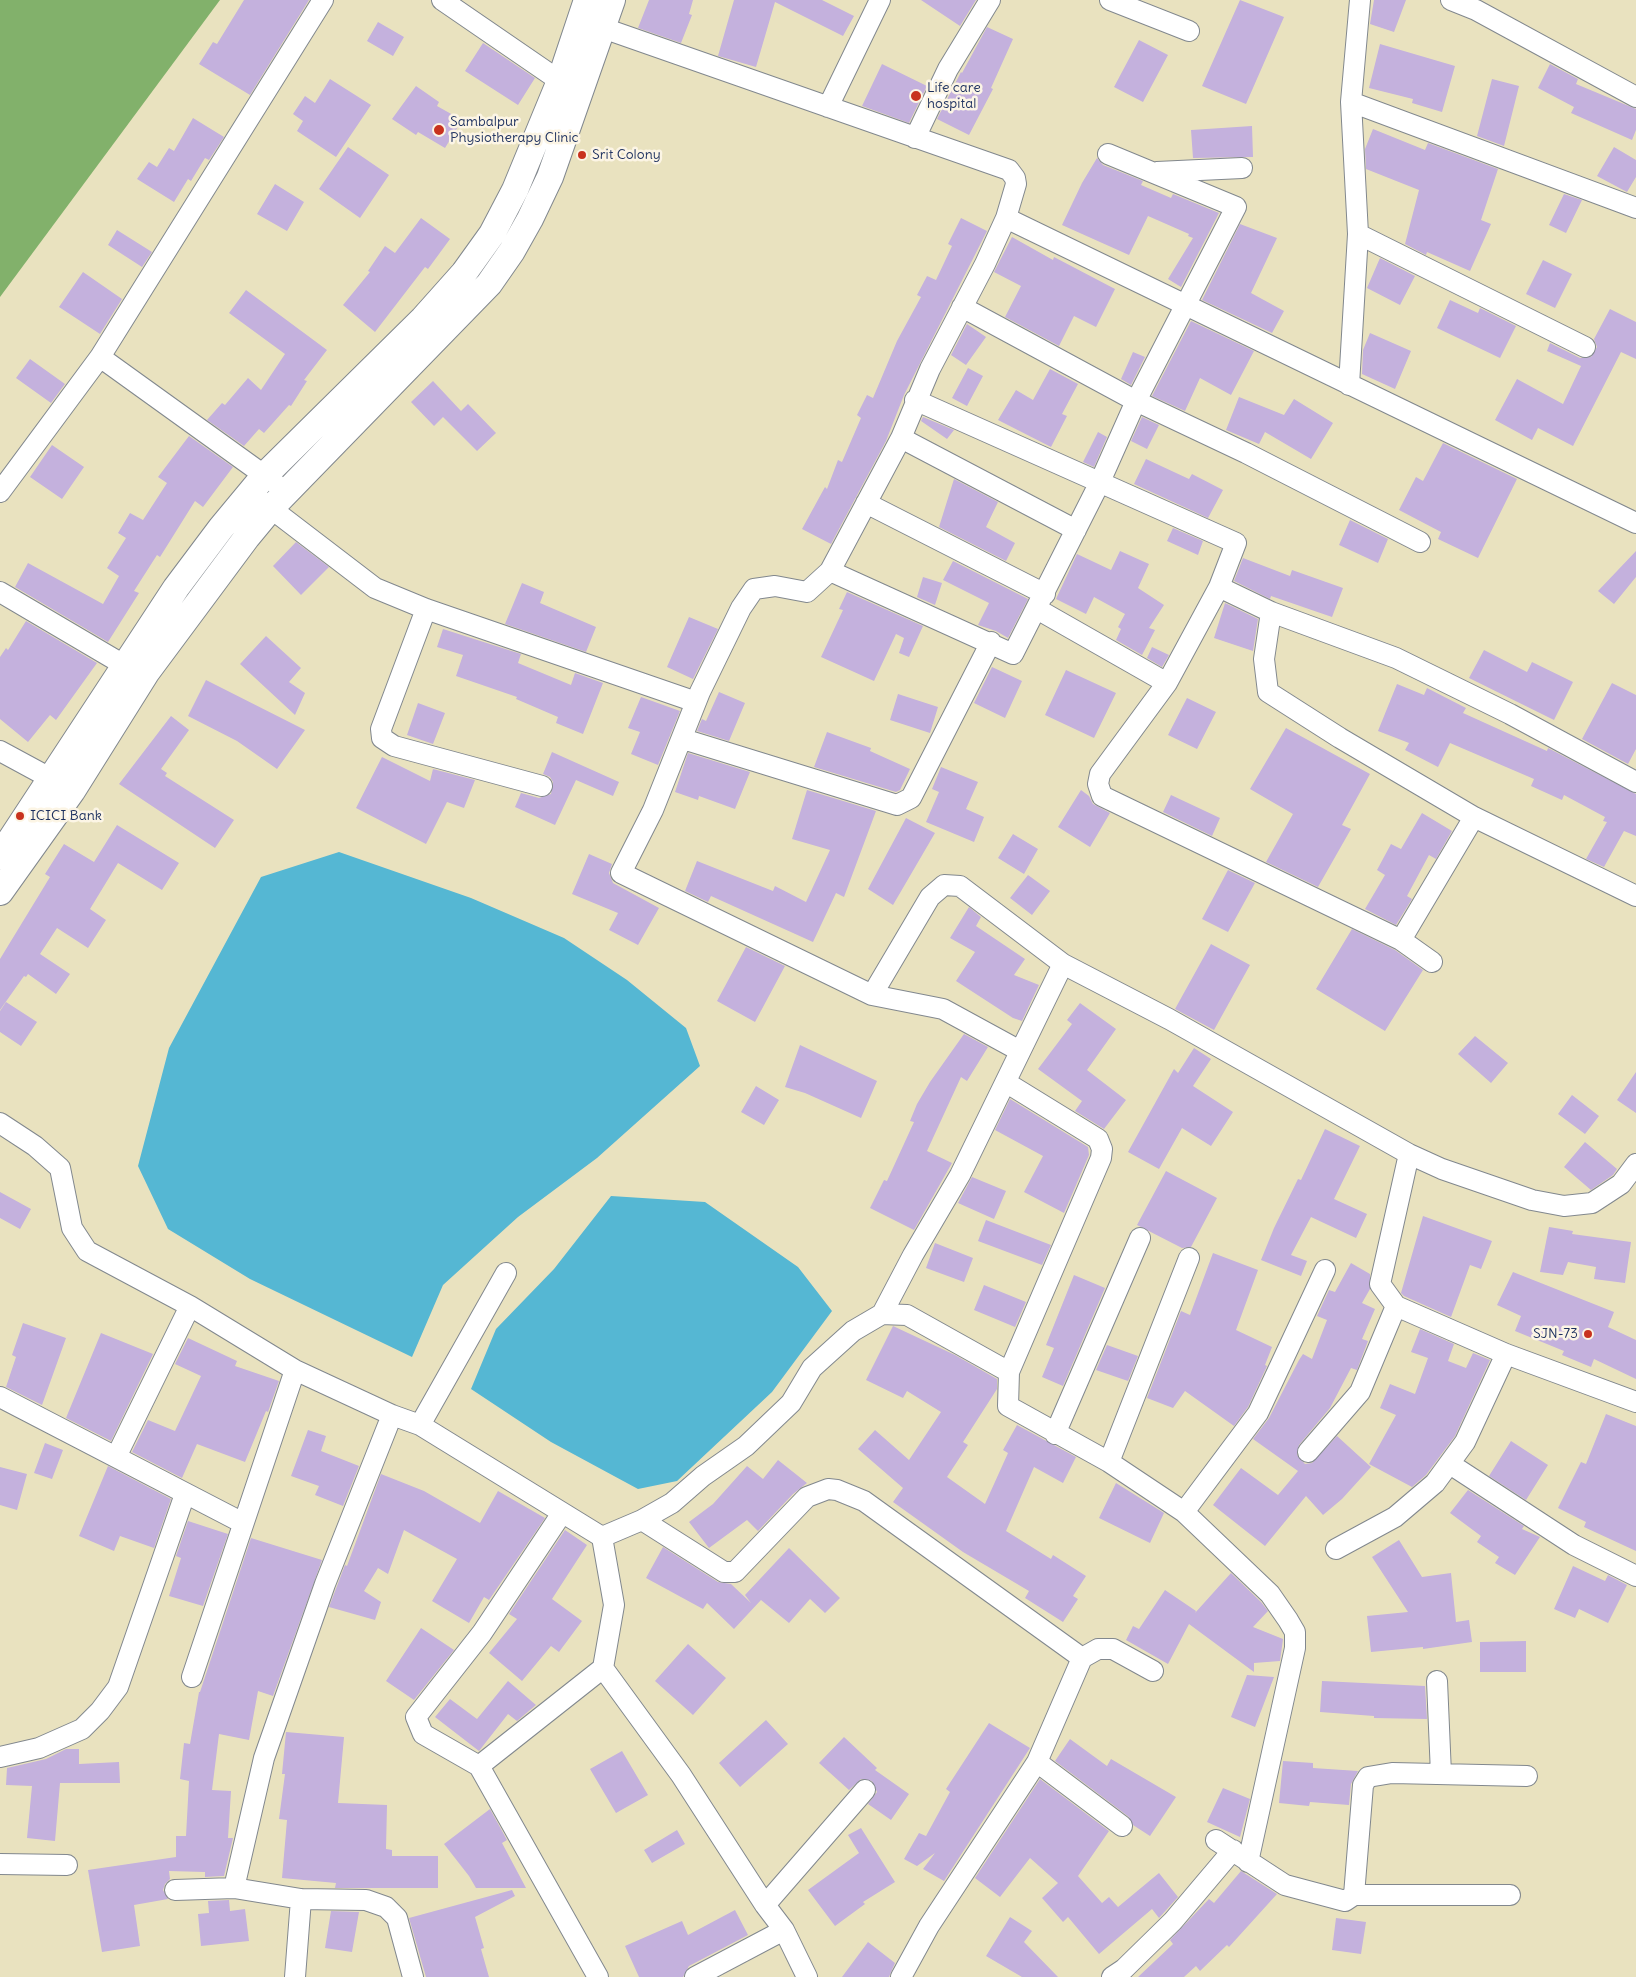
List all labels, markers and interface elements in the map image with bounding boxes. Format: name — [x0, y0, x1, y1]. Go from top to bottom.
place label: Life care hospital — [927, 80, 981, 112]
marker: Life care hospital — [909, 89, 923, 103]
place label: Sambalpur Physiotherapy Clinic — [450, 114, 579, 146]
marker: Sambalpur Physiotherapy Clinic — [432, 123, 446, 137]
place label: Srit Colony — [592, 147, 661, 163]
marker: Srit Colony — [576, 149, 588, 161]
place label: ICICI Bank — [30, 808, 102, 824]
marker: ICICI Bank — [14, 810, 26, 822]
place label: SJN-73 — [1533, 1326, 1578, 1342]
marker: SJN-73 — [1582, 1328, 1594, 1340]

